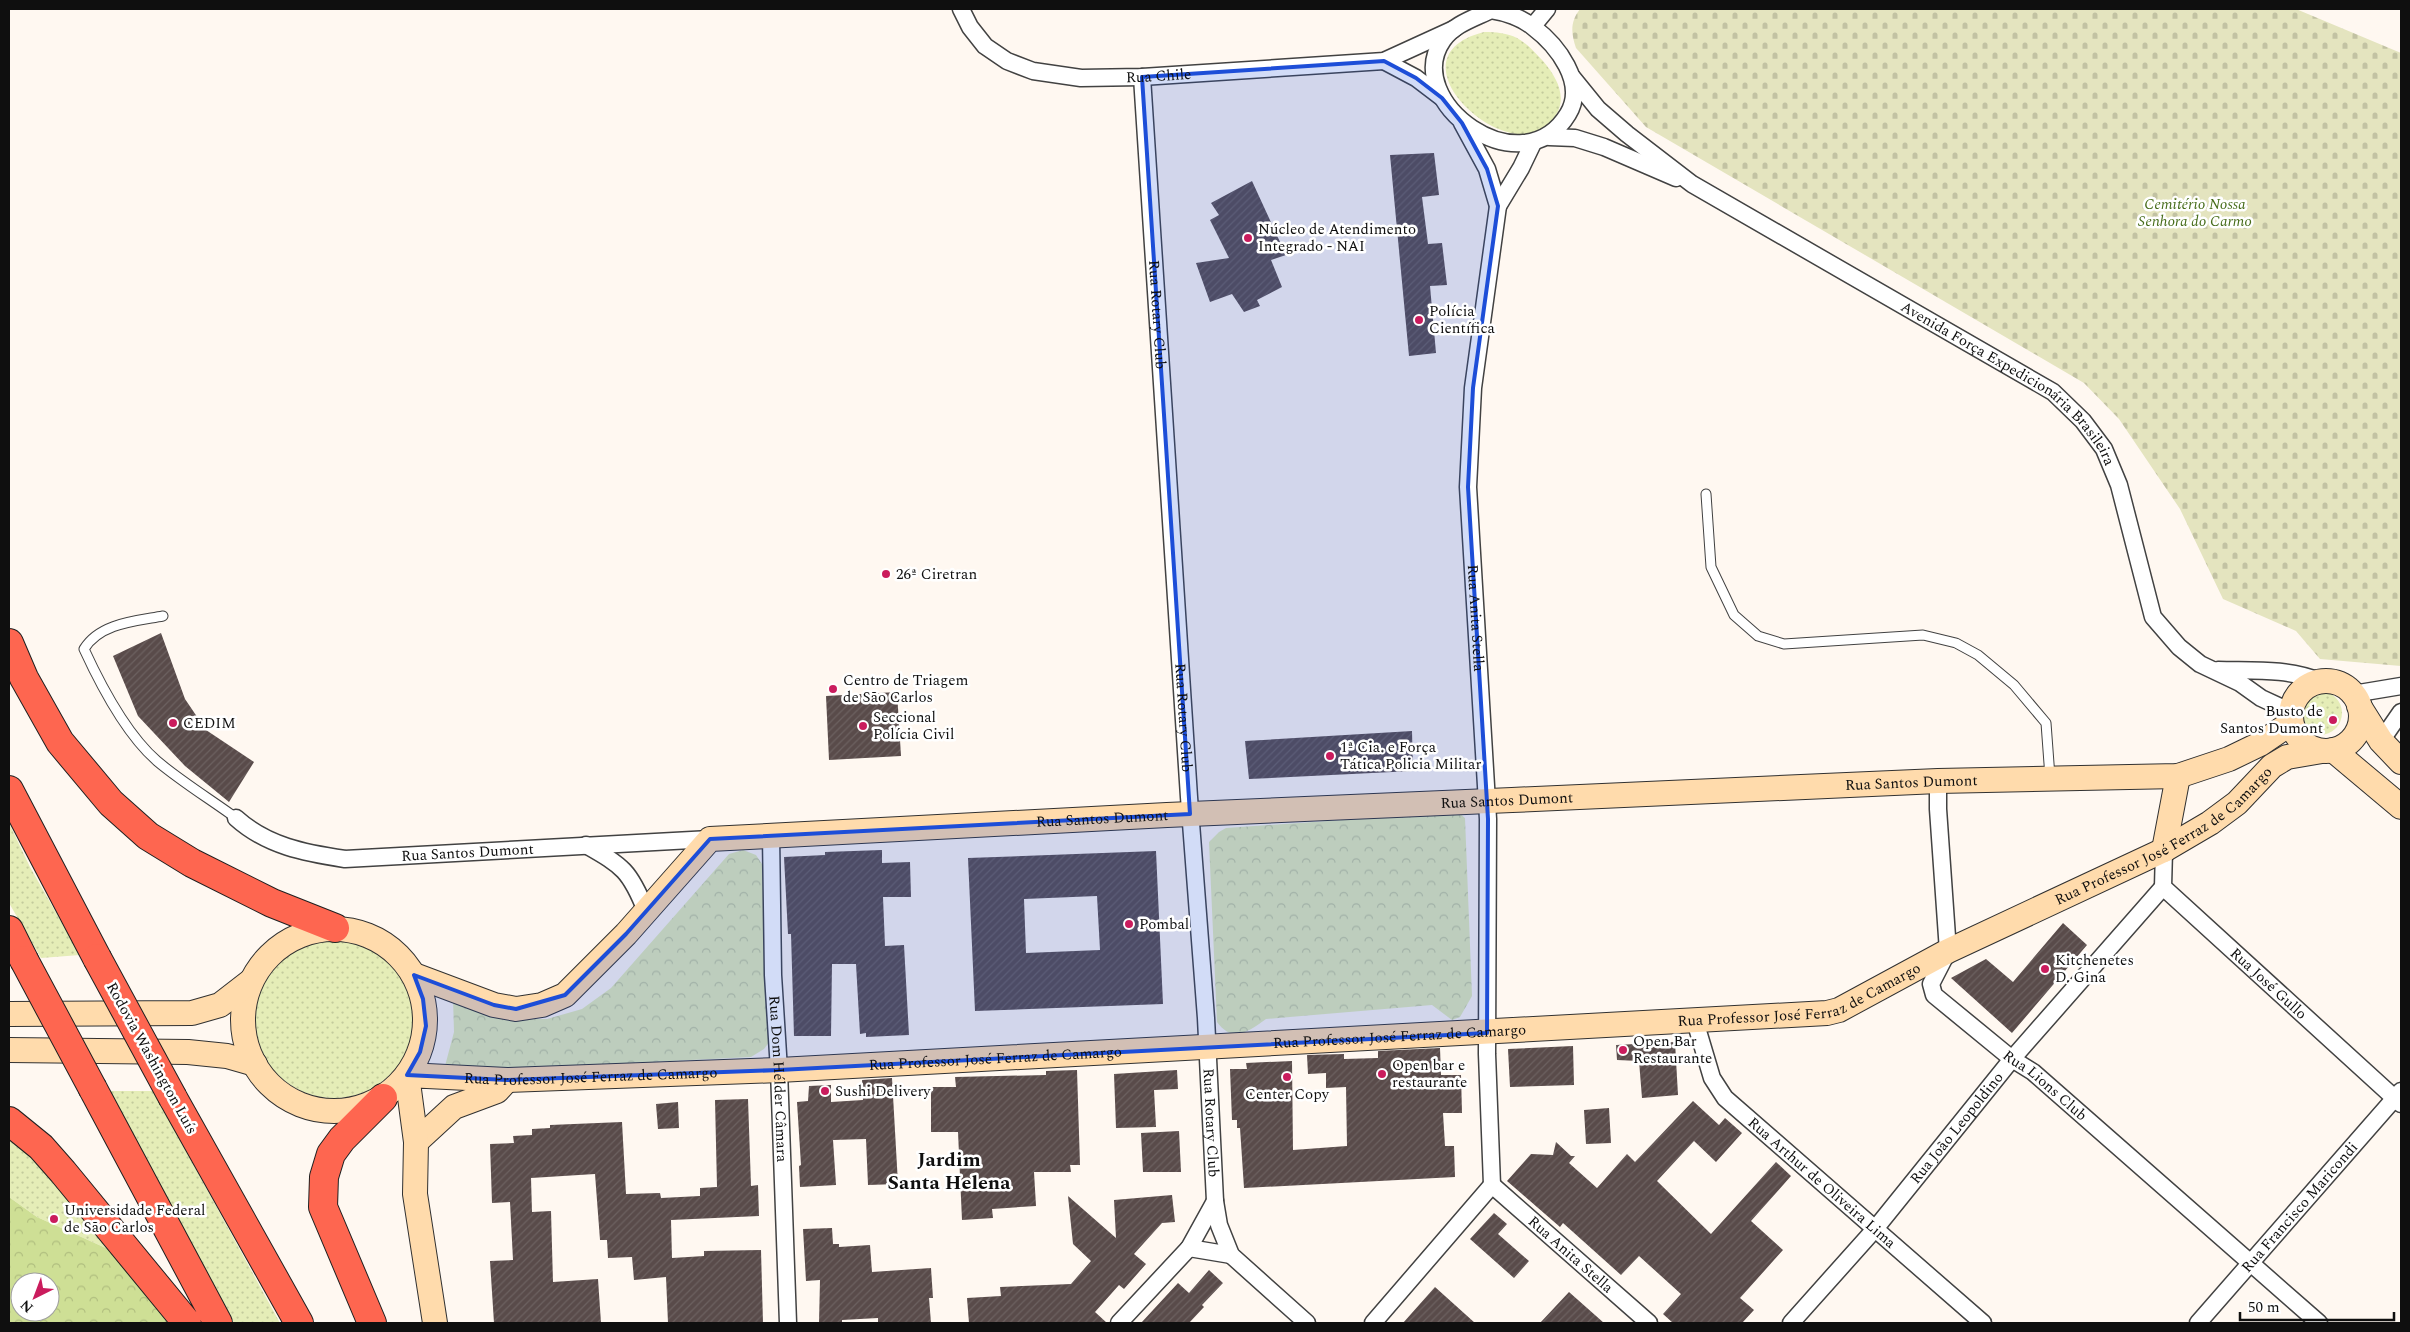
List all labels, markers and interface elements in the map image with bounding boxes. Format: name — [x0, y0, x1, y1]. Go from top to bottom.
street label: Rua Chile — [1126, 63, 1192, 89]
park label: Cemitério Nossa Senhora do Carmo — [2138, 193, 2252, 233]
place label: Núcleo de Atendimento Integrado - NAI — [1258, 218, 1416, 258]
marker: Núcleo de Atendimento Integrado - NAI — [1242, 232, 1254, 244]
street label: Rua Rotary Club — [1142, 259, 1172, 370]
street label: Avenida Força Expedicionária Brasileira — [1896, 296, 2121, 470]
place label: Polícia Científica — [1429, 300, 1496, 340]
marker: Polícia Científica — [1413, 314, 1425, 326]
place label: 26ª Ciretran — [896, 563, 977, 586]
street label: Rua Anita Stella — [1461, 564, 1490, 673]
marker: 26ª Ciretran — [880, 568, 892, 580]
street label: Rua Rotary Club — [1168, 662, 1198, 773]
place label: Centro de Triagem de São Carlos — [843, 669, 968, 709]
marker: Centro de Triagem de São Carlos — [827, 683, 839, 695]
place label: Busto de Santos Dumont — [2220, 700, 2323, 740]
place label: Seccional Polícia Civil — [873, 706, 954, 746]
place label: CEDIM — [183, 712, 236, 735]
marker: Busto de Santos Dumont — [2327, 714, 2339, 726]
marker: CEDIM — [167, 717, 179, 729]
marker: Seccional Polícia Civil — [857, 720, 869, 732]
place label: 1ª Cia. e Força Tática Policia Militar — [1340, 736, 1481, 776]
marker: 1ª Cia. e Força Tática Policia Militar — [1324, 750, 1336, 762]
street label: Rua Professor José Ferraz de Camargo — [2051, 761, 2278, 911]
street label: Rua Santos Dumont — [1845, 769, 1978, 797]
street label: Rua Santos Dumont — [1440, 786, 1574, 815]
street label: Rua Santos Dumont — [1035, 804, 1169, 834]
street label: Rua Santos Dumont — [401, 838, 534, 868]
place label: Pombal — [1139, 913, 1189, 936]
marker: Pombal — [1123, 918, 1135, 930]
street label: Rua José Gullo — [2225, 942, 2312, 1025]
place label: Kitchenetes D. Gina — [2055, 949, 2134, 989]
street label: Rua Professor José Ferraz de Camargo — [1677, 957, 1925, 1033]
marker: Kitchenetes D. Gina — [2039, 963, 2051, 975]
street label: Rodovia Washington Luís — [100, 978, 203, 1139]
street label: Rua Dom Hélder Câmara — [762, 995, 793, 1163]
street label: Rua Professor José Ferraz de Camargo — [1272, 1018, 1527, 1055]
place label: Open Bar Restaurante — [1633, 1030, 1712, 1070]
street label: Rua Professor José Ferraz de Camargo — [868, 1040, 1122, 1077]
marker: Open Bar Restaurante — [1617, 1044, 1629, 1056]
street label: Rua Lions Club — [1997, 1045, 2092, 1127]
place label: Open bar e restaurante — [1392, 1054, 1467, 1094]
street label: Rua Professor José Ferraz de Camargo — [463, 1061, 718, 1092]
street label: Rua João Leopoldino — [1905, 1067, 2009, 1189]
street label: Rua Rotary Club — [1196, 1068, 1225, 1178]
marker: Open bar e restaurante — [1376, 1068, 1388, 1080]
marker: Center Copy — [1281, 1071, 1293, 1083]
place label: Sushi Delivery — [835, 1080, 931, 1103]
place label: Center Copy — [1245, 1083, 1330, 1106]
marker: Sushi Delivery — [819, 1085, 831, 1097]
street label: Rua Arthur de Oliveira Lima — [1742, 1112, 1901, 1255]
street label: Rua Francisco Maricondi — [2236, 1137, 2364, 1278]
district label: Jardim Santa Helena — [888, 1145, 1011, 1198]
place label: Universidade Federal de São Carlos — [64, 1199, 205, 1239]
street label: Rua Anita Stella — [1523, 1211, 1619, 1299]
marker: Universidade Federal de São Carlos — [48, 1213, 60, 1225]
north arrow — [10, 1272, 60, 1322]
scale bar — [2240, 1290, 2394, 1322]
text: N — [15, 1295, 38, 1318]
text: 50 m — [2248, 1296, 2280, 1319]

